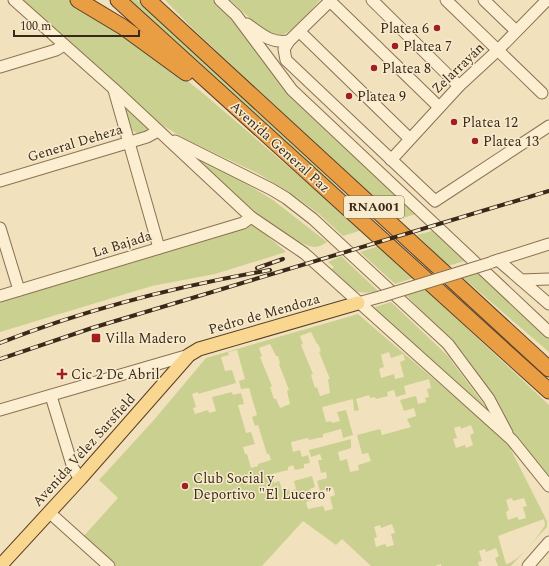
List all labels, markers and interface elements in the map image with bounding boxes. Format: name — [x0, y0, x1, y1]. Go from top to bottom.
scale bar — [14, 12, 139, 38]
text: 100 m — [20, 17, 51, 36]
place label: Platea 6 — [380, 18, 429, 39]
marker: Platea 6 — [432, 23, 442, 33]
place label: Platea 7 — [403, 36, 452, 57]
street label: Zelarrayán — [427, 37, 489, 99]
marker: Platea 7 — [390, 41, 400, 51]
place label: Platea 8 — [382, 58, 431, 79]
marker: Platea 8 — [369, 63, 379, 73]
place label: Platea 9 — [357, 86, 406, 107]
marker: Platea 9 — [344, 91, 354, 101]
street label: Avenida General Paz — [225, 96, 335, 198]
place label: Platea 12 — [462, 112, 518, 133]
marker: Platea 12 — [449, 117, 459, 127]
street label: General Deheza — [25, 118, 125, 167]
place label: Platea 13 — [483, 131, 539, 152]
marker: Platea 13 — [470, 136, 480, 146]
road number: RNA001 — [344, 196, 404, 218]
street label: La Bajada — [90, 225, 154, 263]
street label: Pedro de Mendoza — [206, 288, 322, 340]
place label: Villa Madero — [105, 328, 186, 349]
marker: Villa Madero — [90, 332, 102, 344]
place label: Cic 2 De Abril — [71, 364, 160, 385]
marker: Cic 2 De Abril — [56, 368, 68, 380]
street label: Avenida Vélez Sarsfield — [27, 389, 141, 511]
place label: Club Social y Deportivo "El Lucero" — [193, 468, 332, 505]
marker: Club Social y Deportivo "El Lucero" — [180, 481, 190, 491]

